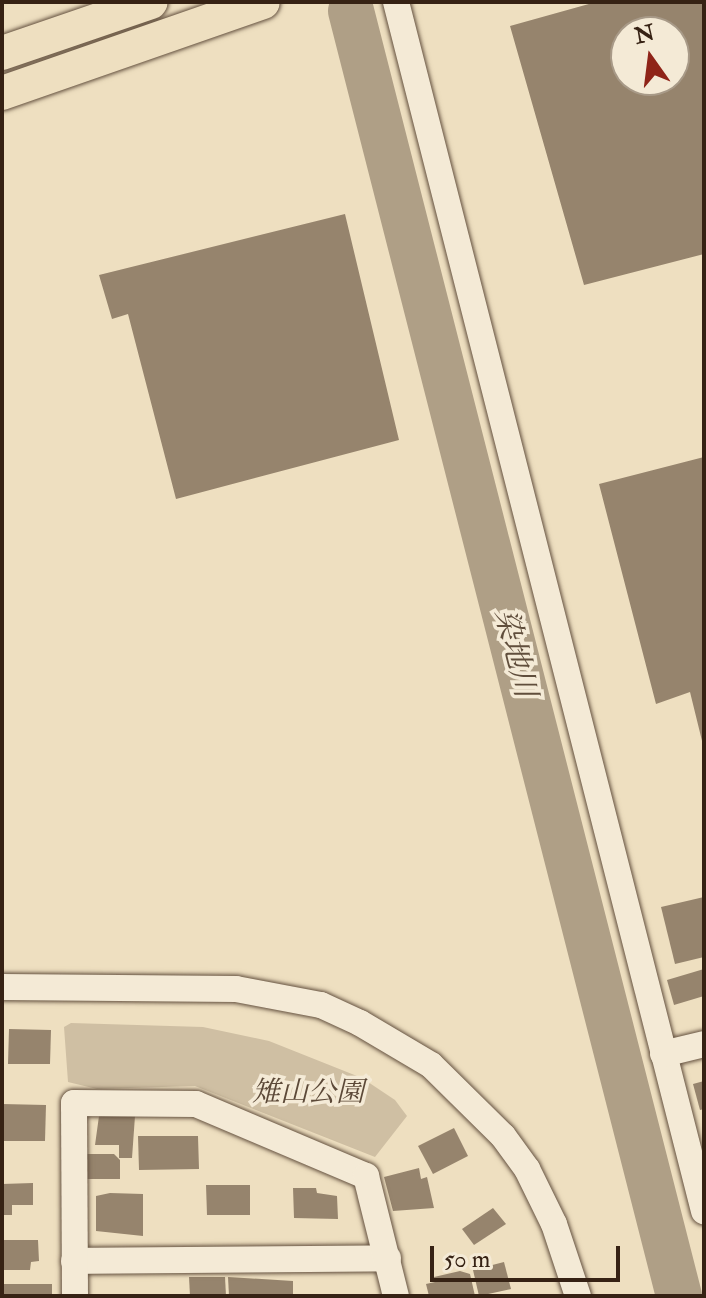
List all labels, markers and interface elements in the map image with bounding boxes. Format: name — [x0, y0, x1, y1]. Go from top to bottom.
north arrow — [610, 16, 690, 96]
text: N — [632, 19, 658, 51]
water label: 染地川 — [487, 605, 543, 701]
park label: 雉山公園 — [252, 1076, 364, 1110]
scale bar — [434, 1230, 624, 1280]
text: 50 m — [444, 1244, 490, 1275]

